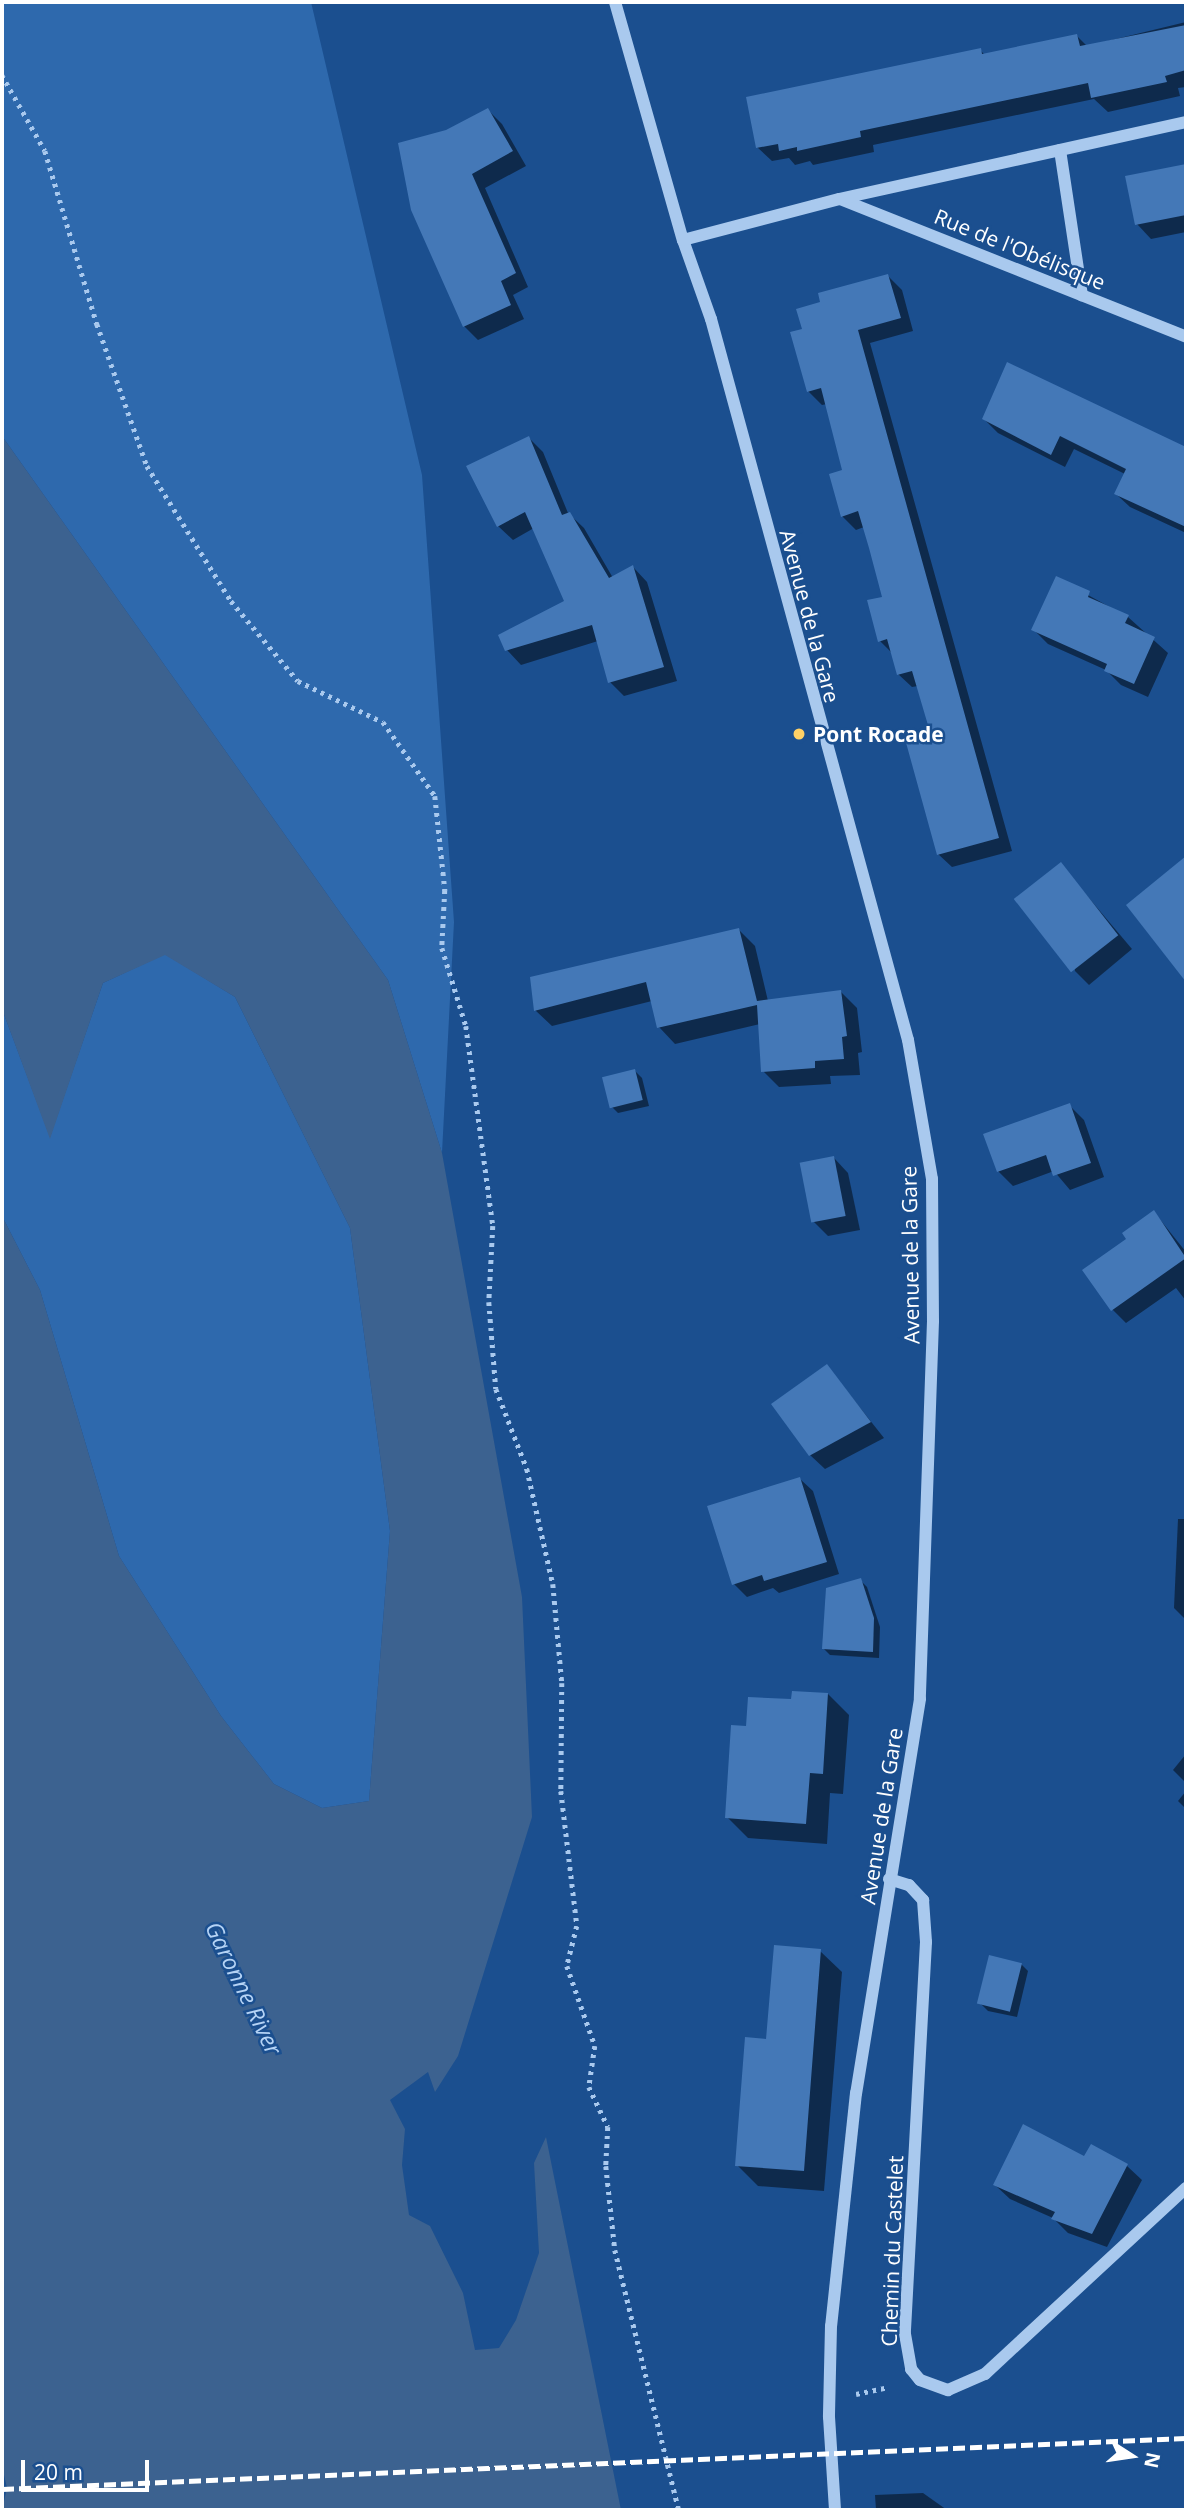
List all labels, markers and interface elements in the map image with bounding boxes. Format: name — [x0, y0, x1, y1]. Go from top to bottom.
street label: Rue de l'Obélisque — [931, 203, 1109, 295]
street label: Avenue de la Gare — [775, 527, 845, 705]
place label: Pont Rocade — [813, 721, 944, 747]
marker: Pont Rocade — [791, 726, 807, 742]
street label: Avenue de la Gare — [896, 1166, 924, 1344]
street label: Avenue de la Gare — [855, 1726, 907, 1906]
water label: Garonne River — [200, 1917, 288, 2059]
street label: Chemin du Castelet — [876, 2155, 908, 2347]
north arrow — [1097, 2421, 1167, 2491]
scale bar — [24, 2446, 152, 2490]
text: N — [1138, 2450, 1167, 2471]
text: 20 m — [34, 2458, 83, 2486]

